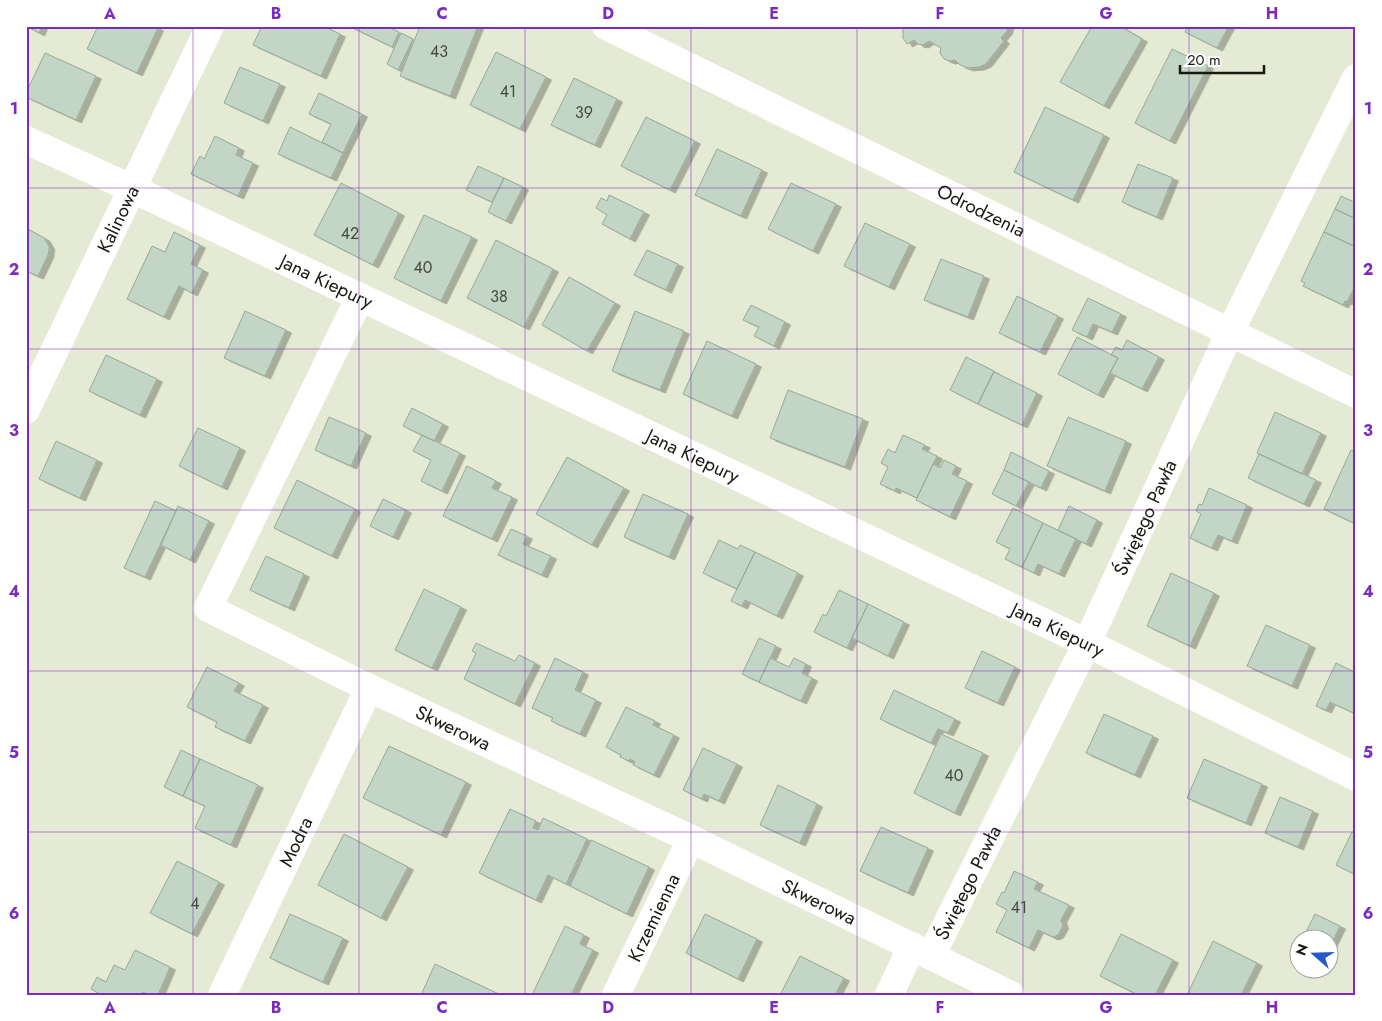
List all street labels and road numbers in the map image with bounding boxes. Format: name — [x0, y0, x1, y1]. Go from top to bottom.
street label: Odrodzenia — [932, 177, 1030, 244]
street label: Kalinowa — [90, 181, 146, 257]
street label: Jana Kiepury — [272, 247, 378, 316]
street label: Jana Kiepury — [639, 421, 745, 490]
street label: Świętego Pawła — [1107, 455, 1184, 580]
street label: Jana Kiepury — [1004, 595, 1109, 664]
street label: Skwerowa — [411, 699, 495, 757]
street label: Modra — [272, 812, 319, 871]
street label: Świętego Pawła — [928, 821, 1008, 945]
street label: Krzemienna — [621, 869, 686, 966]
street label: Skwerowa — [777, 872, 861, 931]

